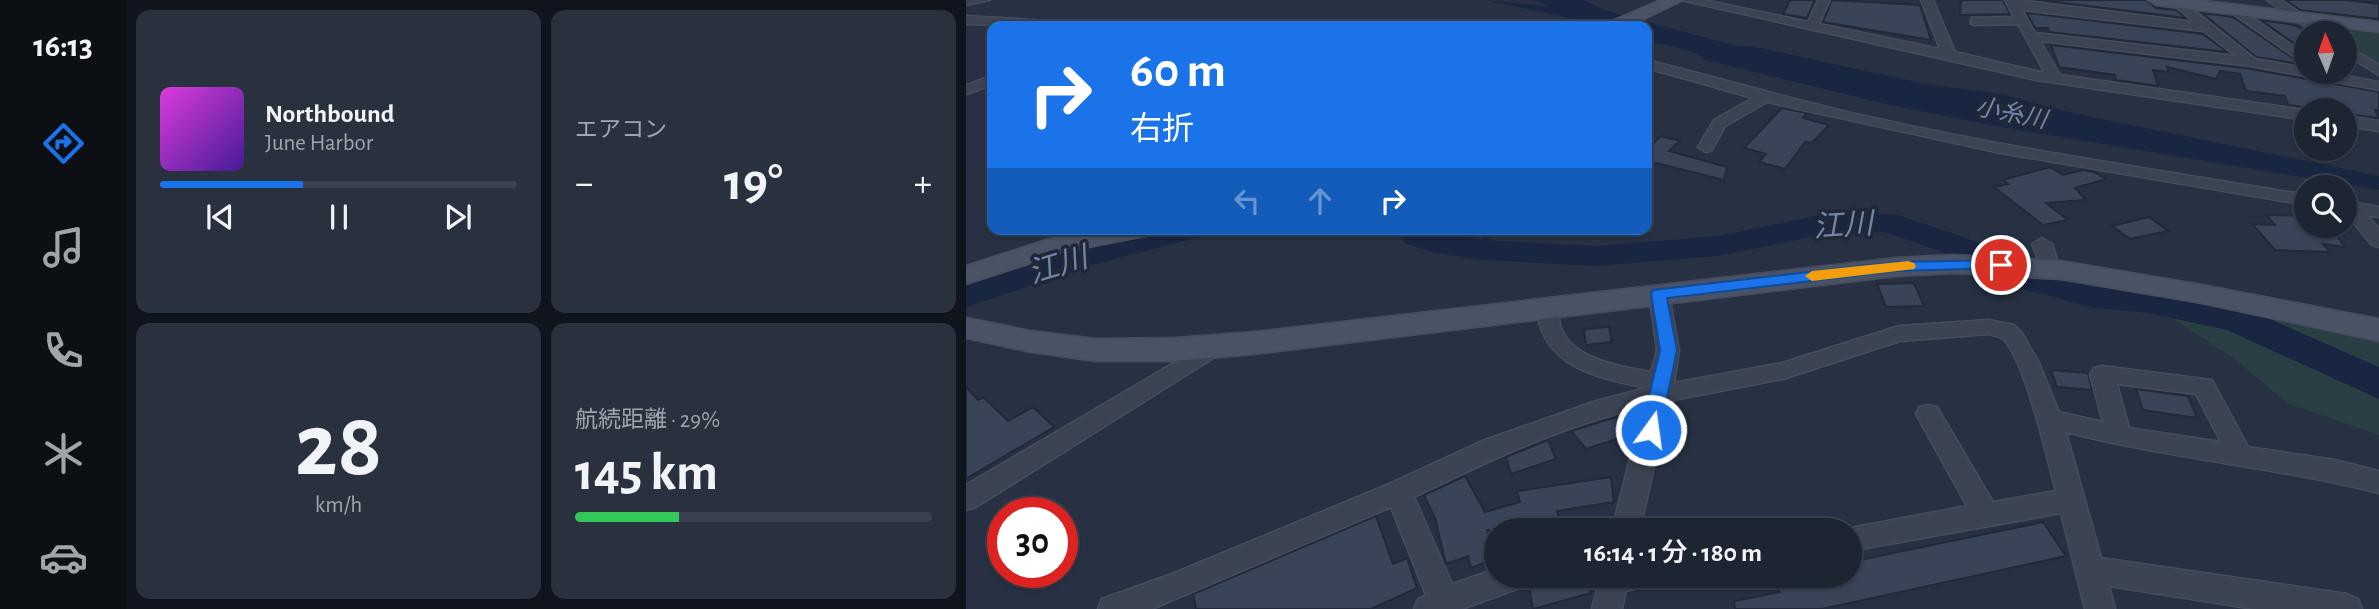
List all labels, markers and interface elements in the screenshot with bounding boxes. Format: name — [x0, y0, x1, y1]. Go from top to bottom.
north arrow — [2294, 21, 2357, 84]
map controls — [2294, 21, 2357, 238]
text: 16:13 — [33, 30, 93, 62]
text: 60 m — [1130, 47, 1226, 96]
icon: right — [1015, 49, 1106, 140]
water label: 小糸川 — [1973, 93, 2052, 133]
button: sound — [2294, 98, 2357, 161]
text: Northbound — [265, 101, 394, 127]
text: 右折 — [1130, 113, 1194, 145]
icon: directions — [39, 119, 88, 168]
text: エアコン — [575, 119, 667, 142]
text: June Harbor — [265, 132, 373, 155]
text: 19° — [724, 157, 783, 209]
text: − — [575, 165, 593, 203]
text: + — [914, 165, 932, 203]
button: search — [2294, 175, 2357, 238]
icon: left — [1228, 182, 1266, 220]
icon: ahead — [1301, 182, 1339, 220]
icon: right — [1374, 182, 1412, 220]
icon: previous — [201, 198, 239, 236]
icon: pause — [320, 198, 358, 236]
icon: next — [439, 198, 477, 236]
water label: 江川 — [1812, 208, 1877, 243]
icon: music — [39, 223, 88, 272]
pin — [1971, 235, 2031, 295]
water label: 江川 — [1025, 241, 1094, 289]
icon: arrive — [1982, 246, 2020, 284]
icon: phone — [39, 326, 88, 375]
position arrow — [1614, 393, 1688, 467]
text: 28 — [295, 401, 382, 492]
text: 航続距離 · 29% — [575, 409, 720, 432]
icon: climate — [39, 429, 88, 478]
text: 145 km — [575, 447, 718, 499]
text: km/h — [315, 494, 362, 517]
speed limit sign: 30 — [987, 497, 1078, 588]
icon: car — [39, 533, 88, 582]
text: 16:14 · 1 分 · 180 m — [1584, 540, 1762, 566]

